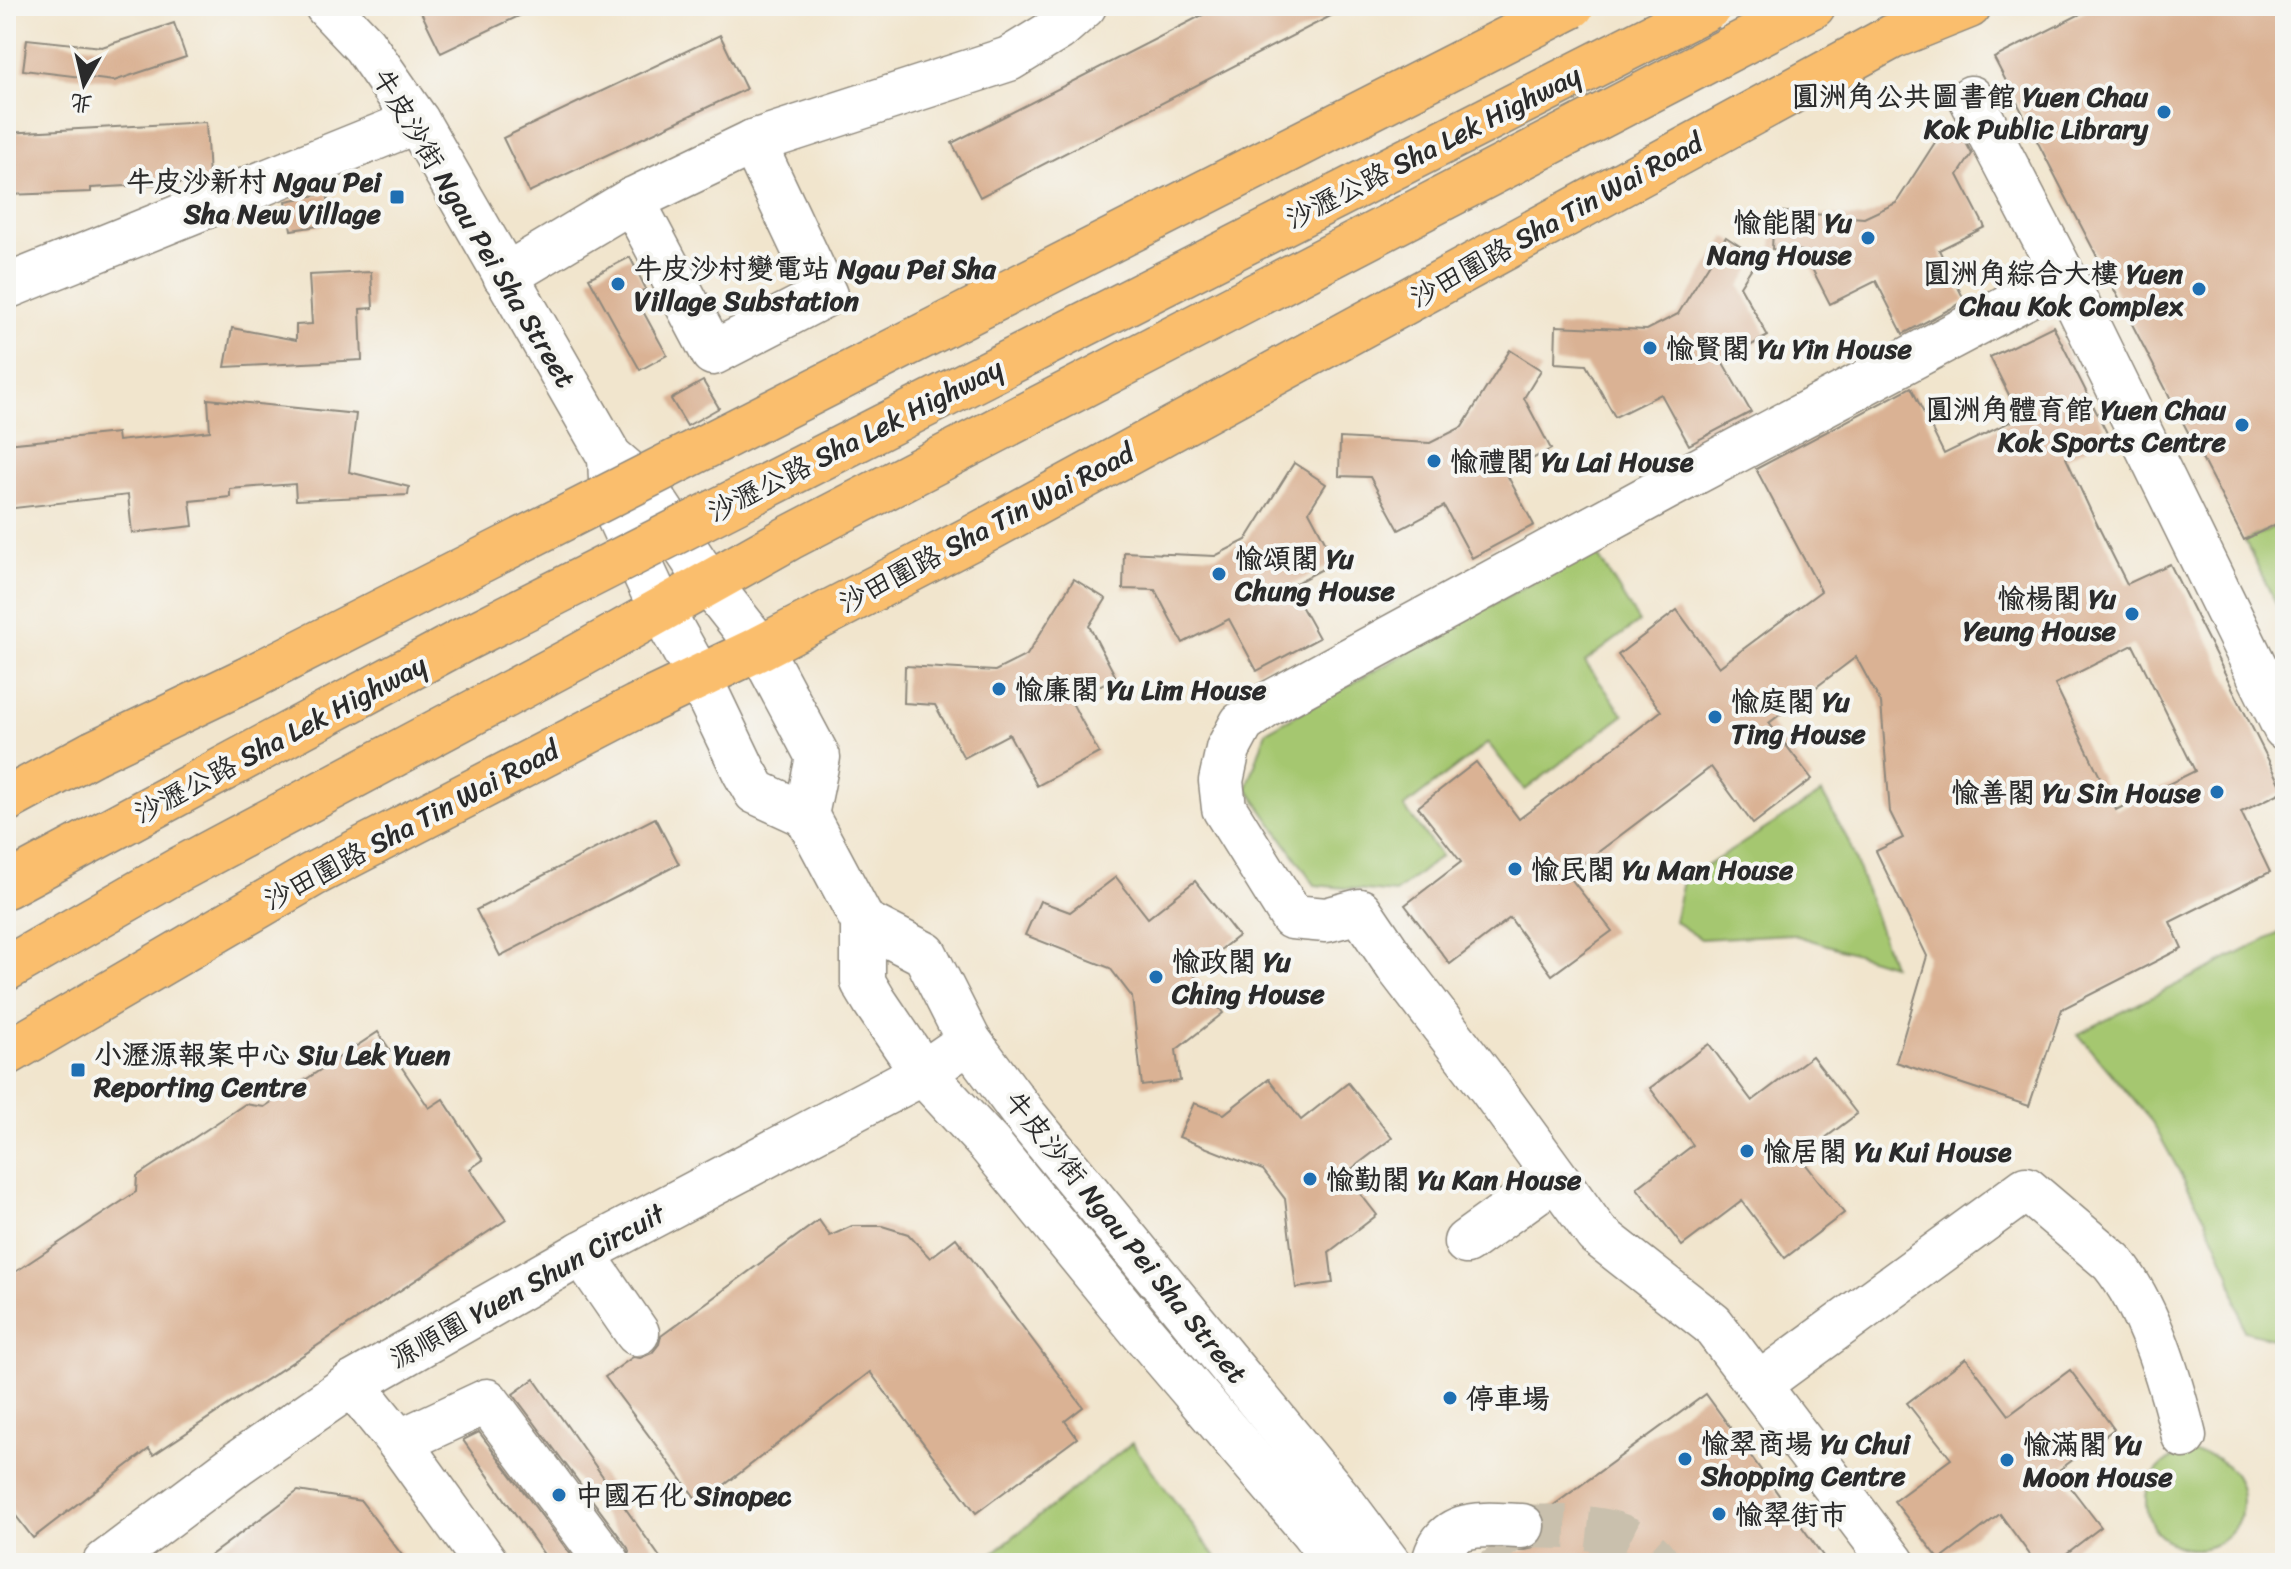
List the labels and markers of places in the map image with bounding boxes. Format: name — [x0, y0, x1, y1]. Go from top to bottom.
place label: 圓洲角公共圖書館 Yuen Chau Kok Public Library — [1791, 72, 2149, 153]
marker: 圓洲角公共圖書館 Yuen Chau Kok Public Library — [2155, 103, 2173, 121]
place label: 牛皮沙新村 Ngau Pei Sha New Village — [126, 157, 382, 238]
marker: 牛皮沙新村 Ngau Pei Sha New Village — [388, 188, 406, 206]
place label: 愉能閣 Yu Nang House — [1706, 198, 1853, 279]
marker: 愉能閣 Yu Nang House — [1859, 229, 1877, 247]
place label: 牛皮沙村變電站 Ngau Pei Sha Village Substation — [634, 244, 997, 325]
place label: 圓洲角綜合大樓 Yuen Chau Kok Complex — [1923, 249, 2184, 330]
marker: 牛皮沙村變電站 Ngau Pei Sha Village Substation — [609, 275, 627, 293]
marker: 圓洲角綜合大樓 Yuen Chau Kok Complex — [2190, 280, 2208, 298]
place label: 愉賢閣 Yu Yin House — [1666, 324, 1913, 373]
marker: 愉賢閣 Yu Yin House — [1641, 339, 1659, 357]
place label: 圓洲角體育館 Yuen Chau Kok Sports Centre — [1925, 385, 2227, 466]
marker: 圓洲角體育館 Yuen Chau Kok Sports Centre — [2233, 416, 2251, 434]
place label: 愉禮閣 Yu Lai House — [1450, 437, 1694, 486]
marker: 愉禮閣 Yu Lai House — [1425, 452, 1443, 470]
place label: 愉頌閣 Yu Chung House — [1234, 534, 1396, 615]
marker: 愉頌閣 Yu Chung House — [1210, 565, 1228, 583]
place label: 愉楊閣 Yu Yeung House — [1963, 574, 2117, 655]
marker: 愉楊閣 Yu Yeung House — [2123, 605, 2141, 623]
place label: 愉廉閣 Yu Lim House — [1015, 665, 1267, 714]
place label: 愉庭閣 Yu Ting House — [1731, 677, 1866, 758]
marker: 愉廉閣 Yu Lim House — [990, 680, 1008, 698]
marker: 愉庭閣 Yu Ting House — [1706, 708, 1724, 726]
place label: 愉善閣 Yu Sin House — [1951, 768, 2202, 817]
marker: 愉善閣 Yu Sin House — [2208, 783, 2226, 801]
place label: 愉民閣 Yu Man House — [1531, 845, 1794, 894]
marker: 愉民閣 Yu Man House — [1506, 860, 1524, 878]
place label: 愉政閣 Yu Ching House — [1171, 937, 1325, 1018]
marker: 愉政閣 Yu Ching House — [1147, 968, 1165, 986]
place label: 小瀝源報案中心 Siu Lek Yuen Reporting Centre — [93, 1030, 451, 1111]
marker: 小瀝源報案中心 Siu Lek Yuen Reporting Centre — [69, 1061, 87, 1079]
place label: 愉居閣 Yu Kui House — [1763, 1127, 2012, 1176]
marker: 愉居閣 Yu Kui House — [1738, 1142, 1756, 1160]
place label: 愉勤閣 Yu Kan House — [1326, 1155, 1582, 1204]
marker: 愉勤閣 Yu Kan House — [1301, 1170, 1319, 1188]
place label: 停車場 — [1466, 1374, 1550, 1423]
marker: 停車場 — [1441, 1389, 1459, 1407]
place label: 愉翠商場 Yu Chui Shopping Centre — [1700, 1419, 1911, 1500]
place label: 愉滿閣 Yu Moon House — [2022, 1420, 2173, 1501]
marker: 愉翠商場 Yu Chui Shopping Centre — [1676, 1450, 1694, 1468]
marker: 愉滿閣 Yu Moon House — [1998, 1451, 2016, 1469]
place label: 中國石化 Sinopec — [575, 1471, 792, 1520]
marker: 中國石化 Sinopec — [550, 1486, 568, 1504]
place label: 愉翠街市 — [1735, 1490, 1847, 1539]
marker: 愉翠街市 — [1710, 1505, 1728, 1523]

